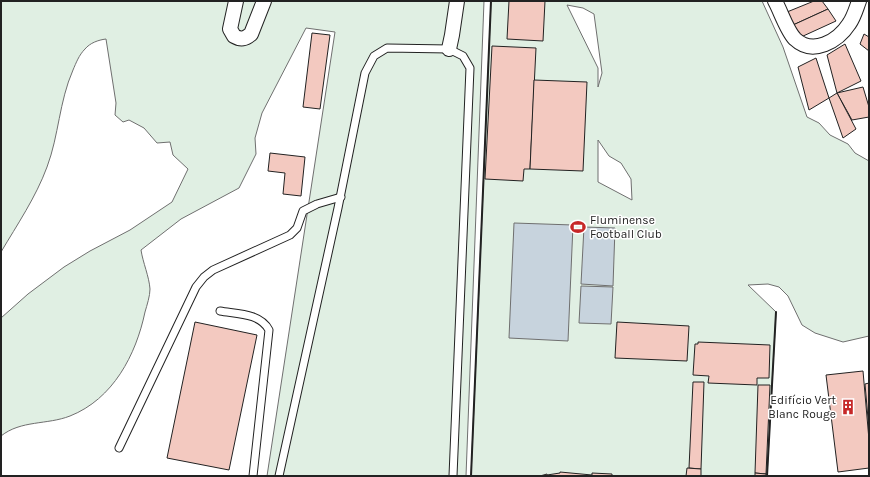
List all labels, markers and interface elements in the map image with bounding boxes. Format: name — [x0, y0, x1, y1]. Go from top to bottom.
place label: Fluminense Football Club — [590, 213, 662, 241]
sports icon: Fluminense Football Club — [569, 218, 587, 236]
place label: Edifício Vert Blanc Rouge — [768, 393, 836, 421]
building icon: Edifício Vert Blanc Rouge — [839, 398, 857, 416]

